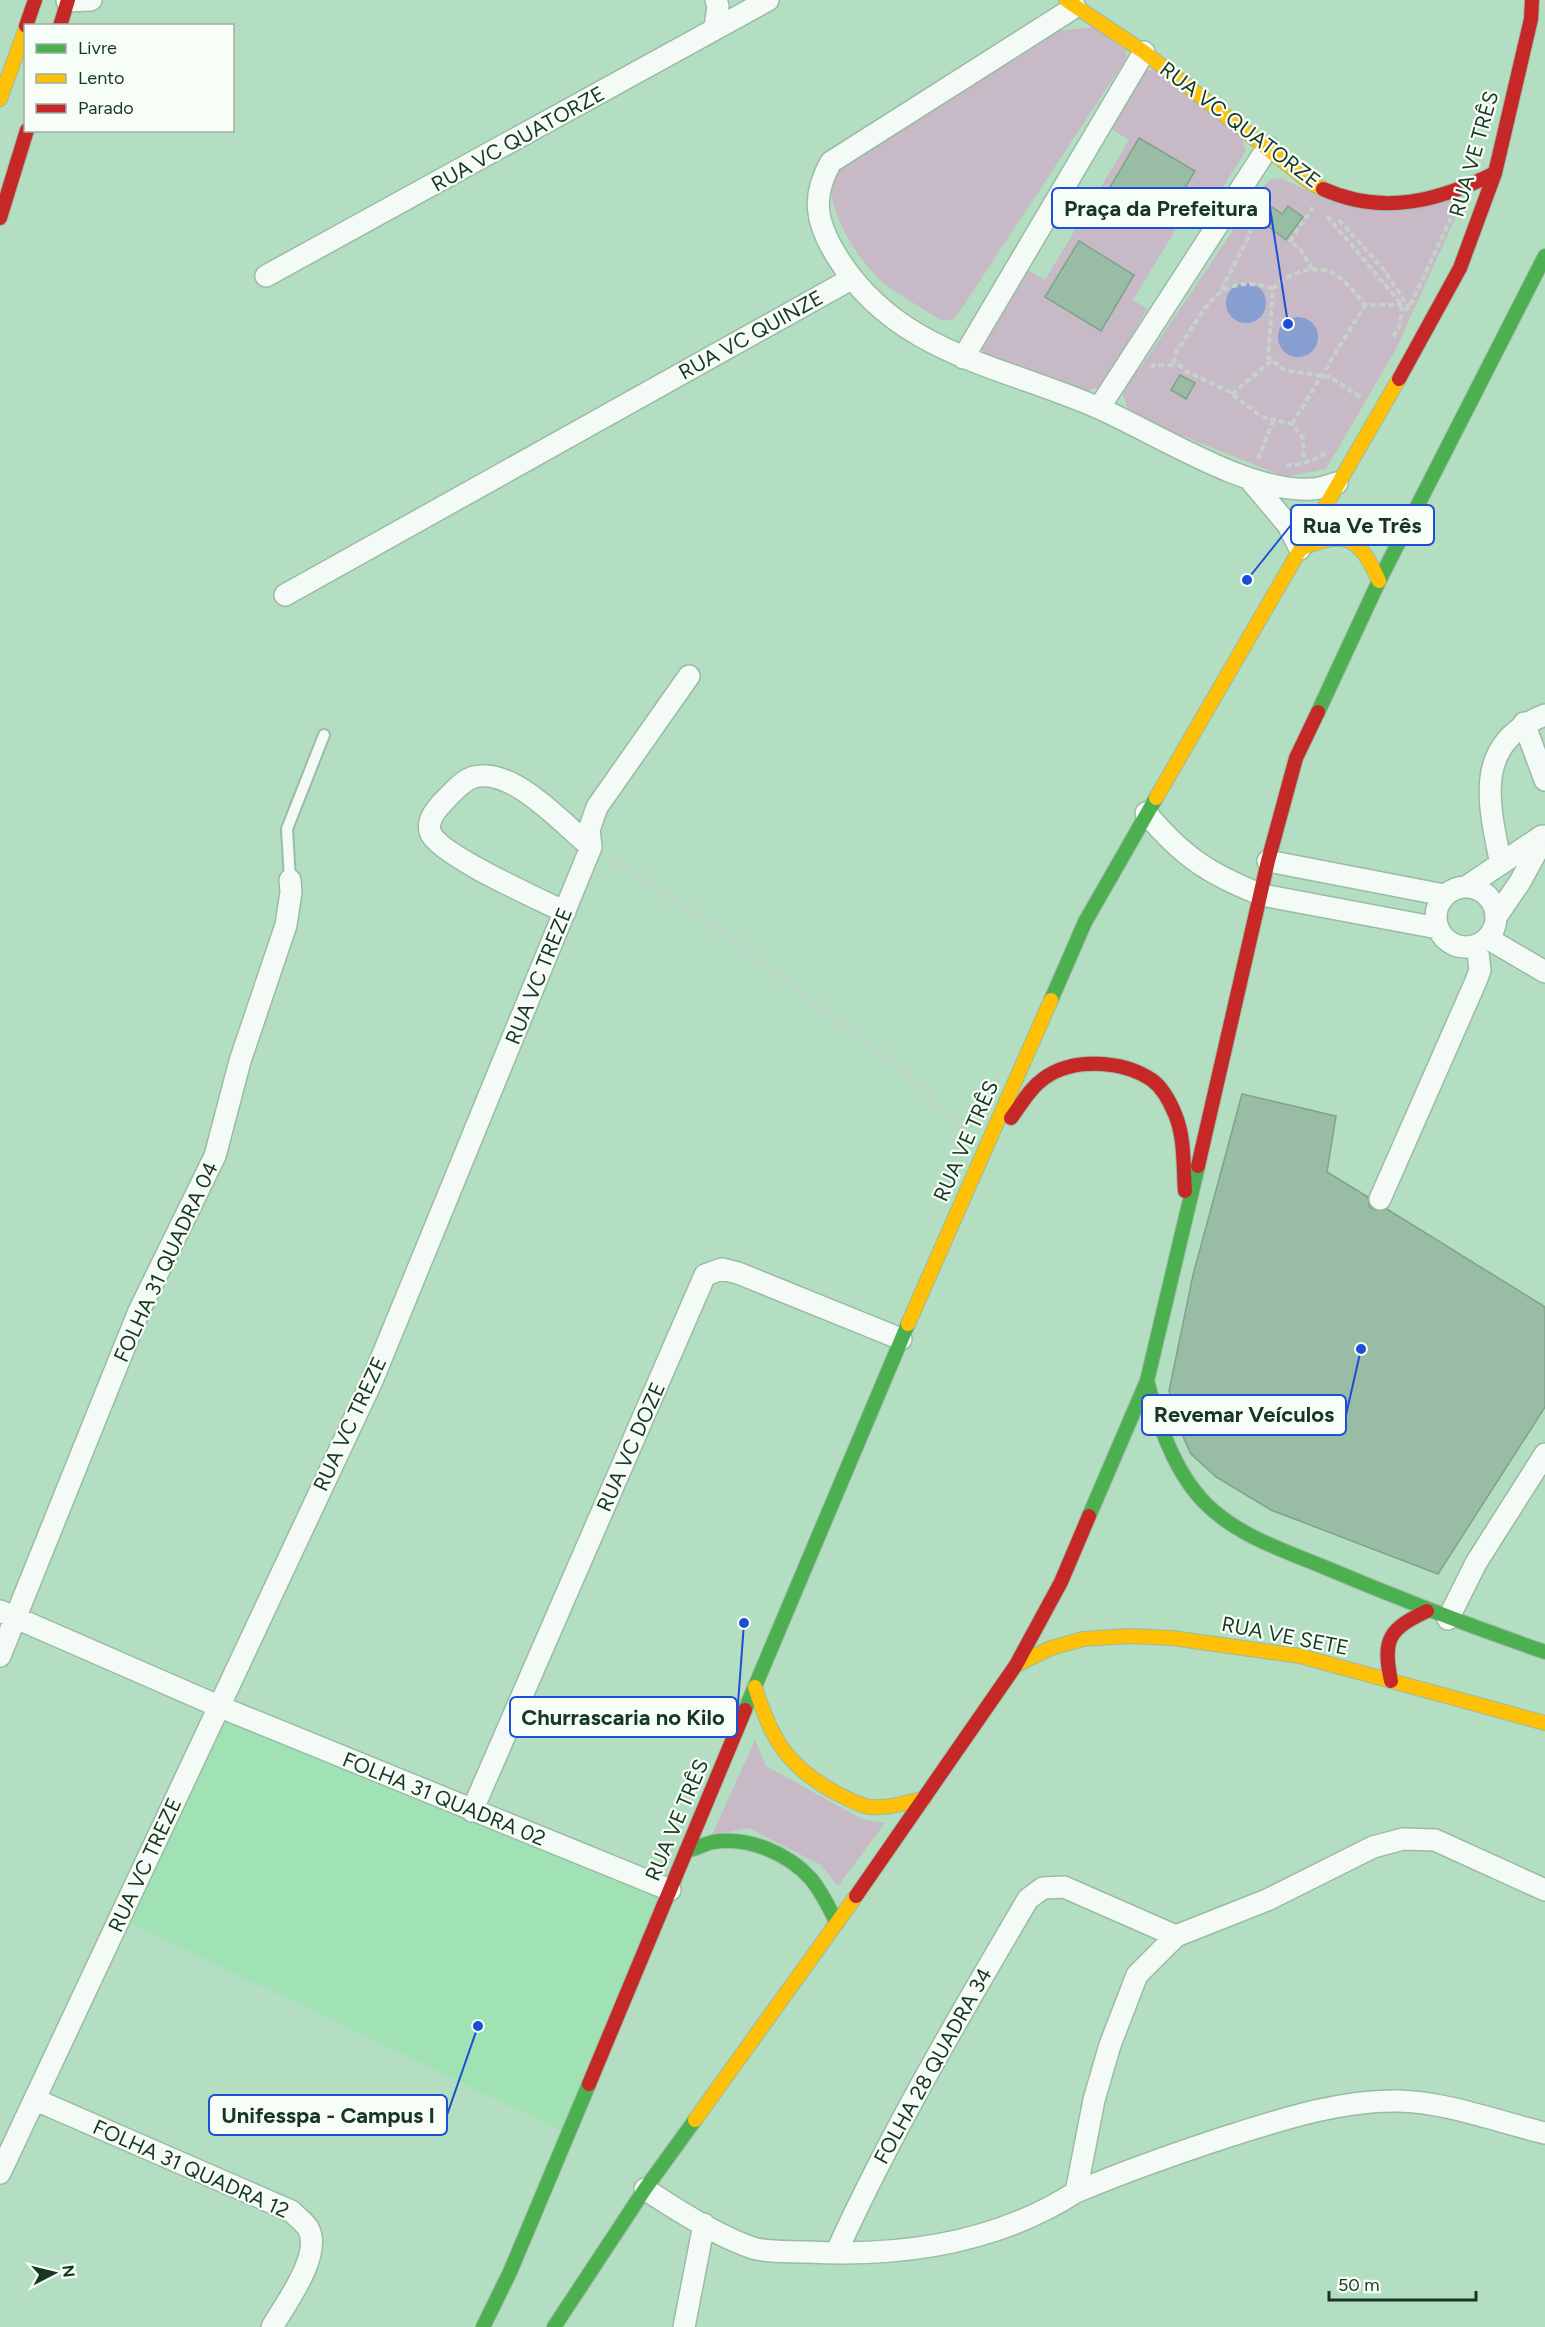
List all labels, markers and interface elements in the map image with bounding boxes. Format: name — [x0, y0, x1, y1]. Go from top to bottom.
legend — [24, 24, 234, 132]
text: Livre — [78, 37, 117, 59]
street label: RUA VC QUATORZE — [1155, 56, 1325, 193]
text: Lento — [78, 67, 124, 89]
street label: RUA VC QUATORZE — [427, 81, 609, 197]
street label: RUA VE TRÊS — [1444, 88, 1503, 220]
text: Parado — [78, 97, 134, 119]
callout: Praça da Prefeitura — [1052, 188, 1270, 228]
text: Praça da Prefeitura — [1064, 195, 1258, 222]
street label: RUA VC QUINZE — [674, 285, 827, 385]
callout: Rua Ve Três — [1291, 505, 1434, 545]
text: Rua Ve Três — [1303, 512, 1421, 539]
street label: RUA VC TREZE — [500, 904, 577, 1048]
street label: RUA VE TRÊS — [928, 1076, 1003, 1205]
street label: FOLHA 31 QUADRA 04 — [108, 1158, 223, 1366]
street label: RUA VC TREZE — [308, 1353, 392, 1495]
street label: RUA VC DOZE — [591, 1378, 670, 1515]
callout: Revemar Veículos — [1142, 1395, 1346, 1435]
text: Revemar Veículos — [1154, 1401, 1334, 1428]
street label: RUA VE SETE — [1219, 1611, 1351, 1660]
callout: Churrascaria no Kilo — [510, 1697, 737, 1737]
text: Churrascaria no Kilo — [521, 1704, 725, 1731]
street label: FOLHA 31 QUADRA 02 — [339, 1746, 549, 1851]
street label: RUA VE TRÊS — [640, 1755, 713, 1884]
street label: RUA VC TREZE — [103, 1794, 187, 1936]
street label: FOLHA 28 QUADRA 34 — [868, 1963, 997, 2168]
callout: Unifesspa - Campus I — [209, 2095, 447, 2135]
text: Unifesspa - Campus I — [221, 2102, 435, 2129]
street label: FOLHA 31 QUADRA 12 — [89, 2114, 293, 2223]
north arrow — [24, 2243, 84, 2303]
text: N — [58, 2264, 79, 2279]
scale bar — [1329, 2264, 1476, 2302]
text: 50 m — [1338, 2274, 1380, 2296]

